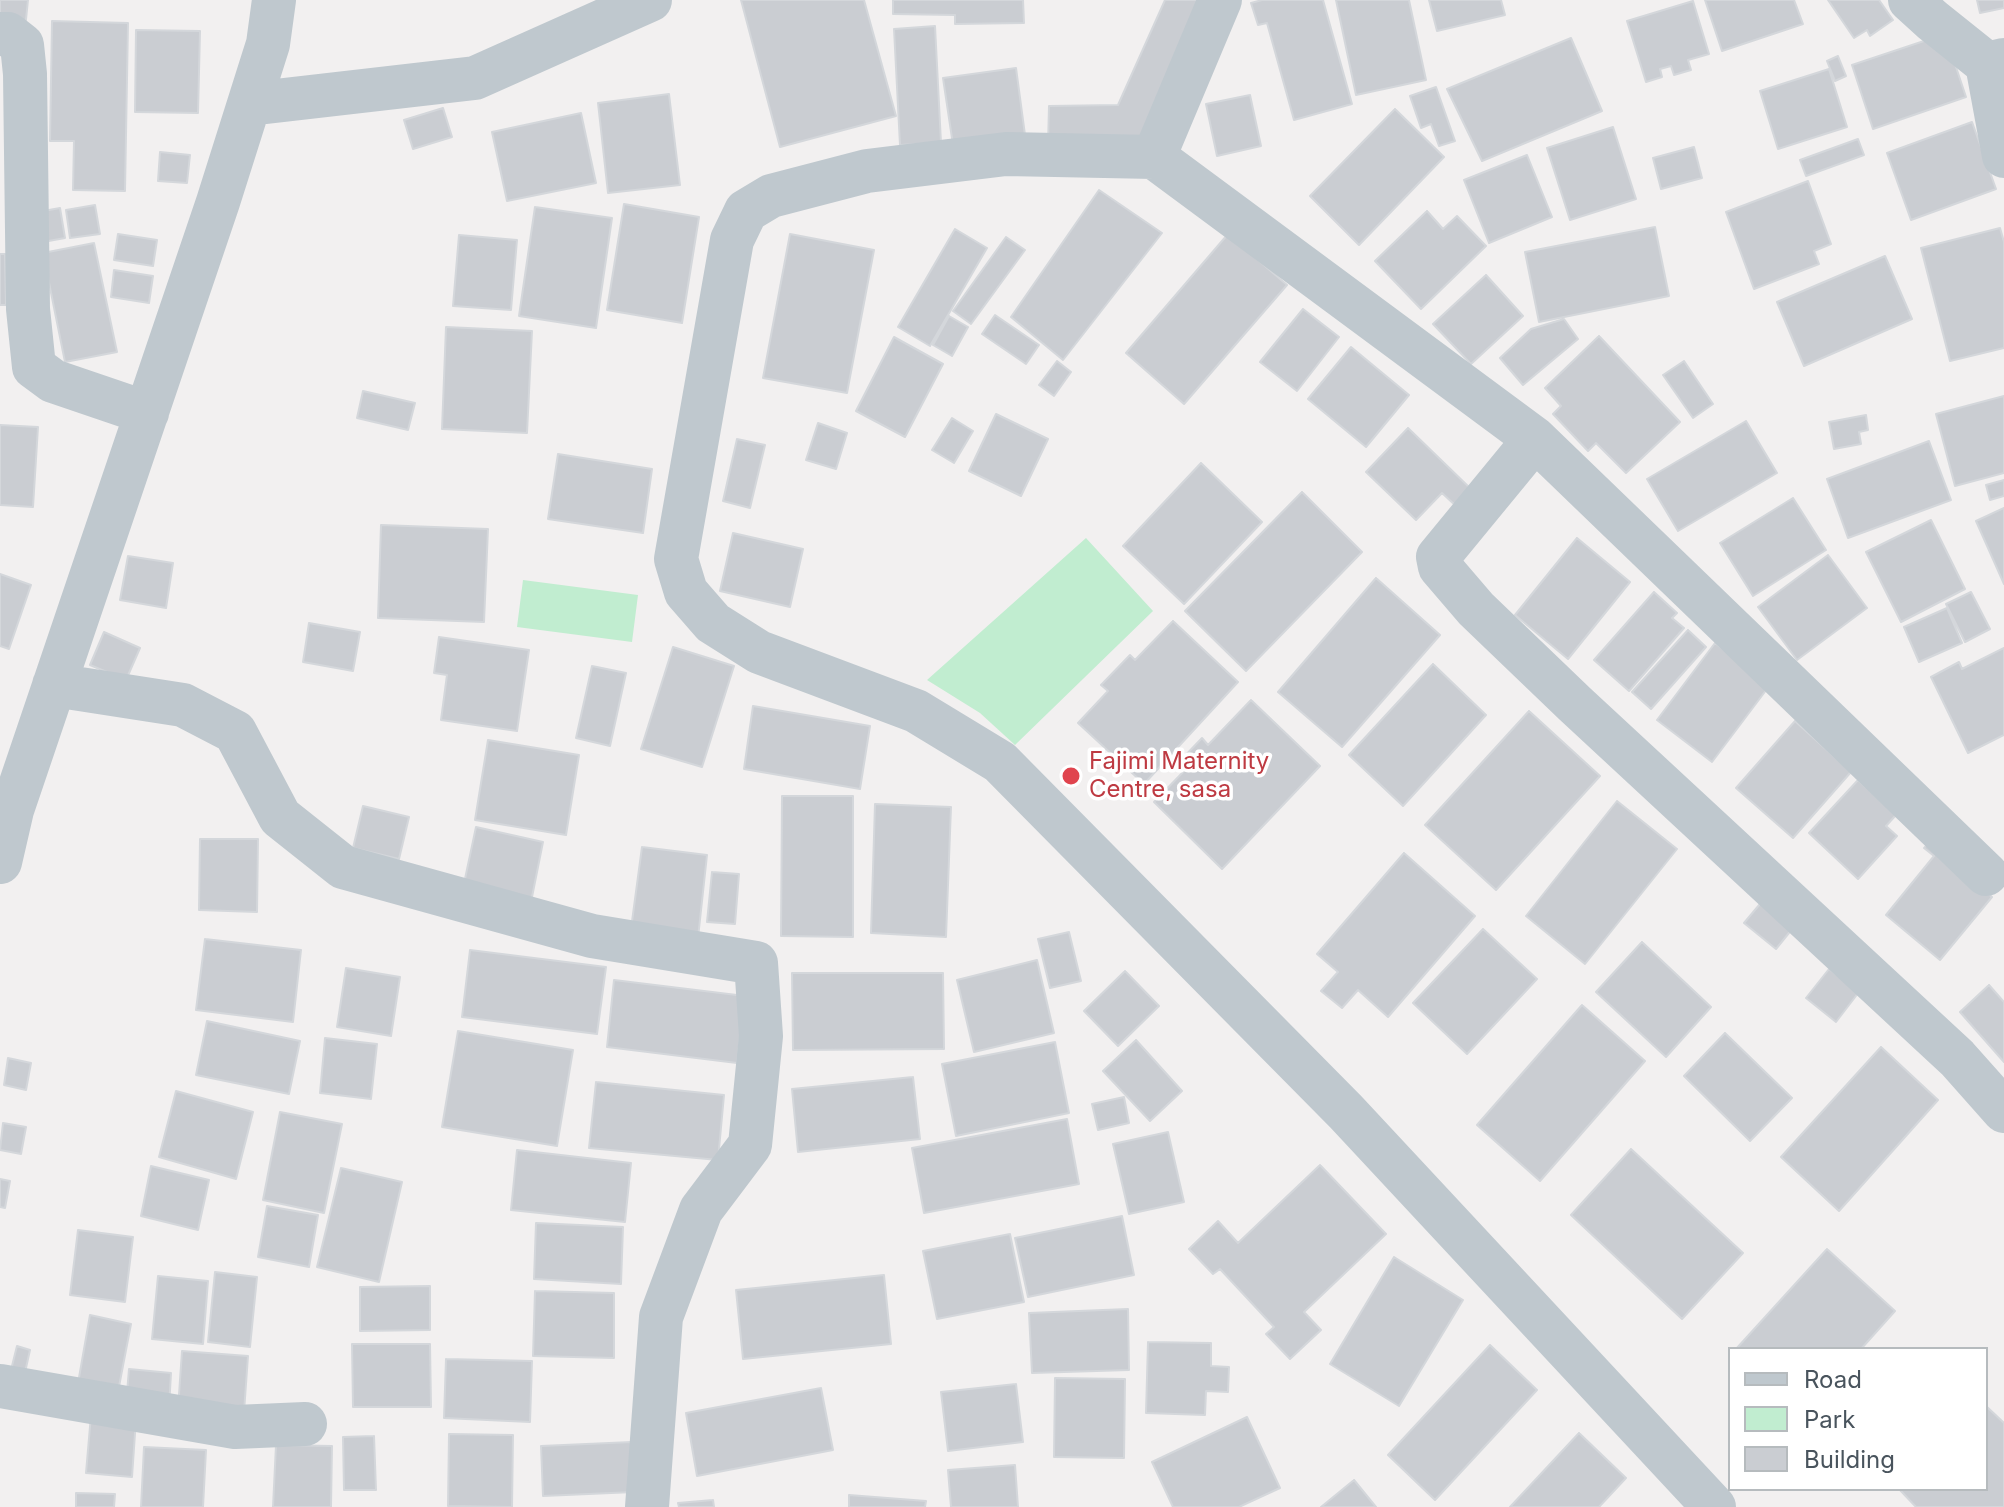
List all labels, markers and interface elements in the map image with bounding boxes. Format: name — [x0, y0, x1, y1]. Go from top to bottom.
place label: Fajimi Maternity Centre, sasa — [1089, 748, 1269, 804]
marker: Fajimi Maternity Centre, sasa — [1060, 765, 1082, 787]
legend — [1728, 1347, 1988, 1491]
text: Road — [1804, 1365, 1862, 1394]
text: Park — [1804, 1405, 1855, 1434]
text: Building — [1804, 1445, 1895, 1474]

